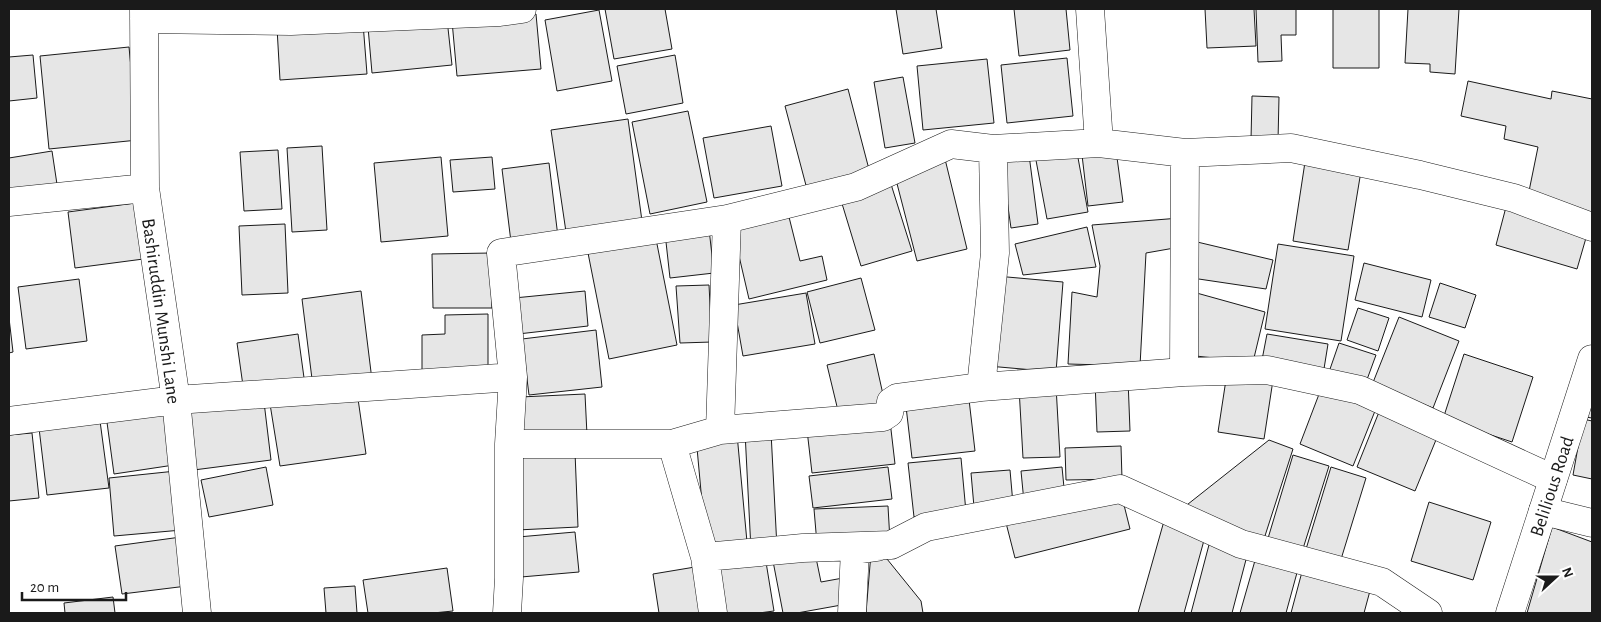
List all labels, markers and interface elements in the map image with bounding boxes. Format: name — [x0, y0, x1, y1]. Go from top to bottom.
street label: Bashiruddin Munshi Lane — [138, 217, 183, 405]
street label: Belilious Road — [1527, 434, 1578, 539]
north arrow — [1531, 552, 1581, 602]
text: N — [1559, 566, 1575, 580]
scale bar — [22, 570, 126, 602]
text: 20 m — [30, 580, 59, 595]

